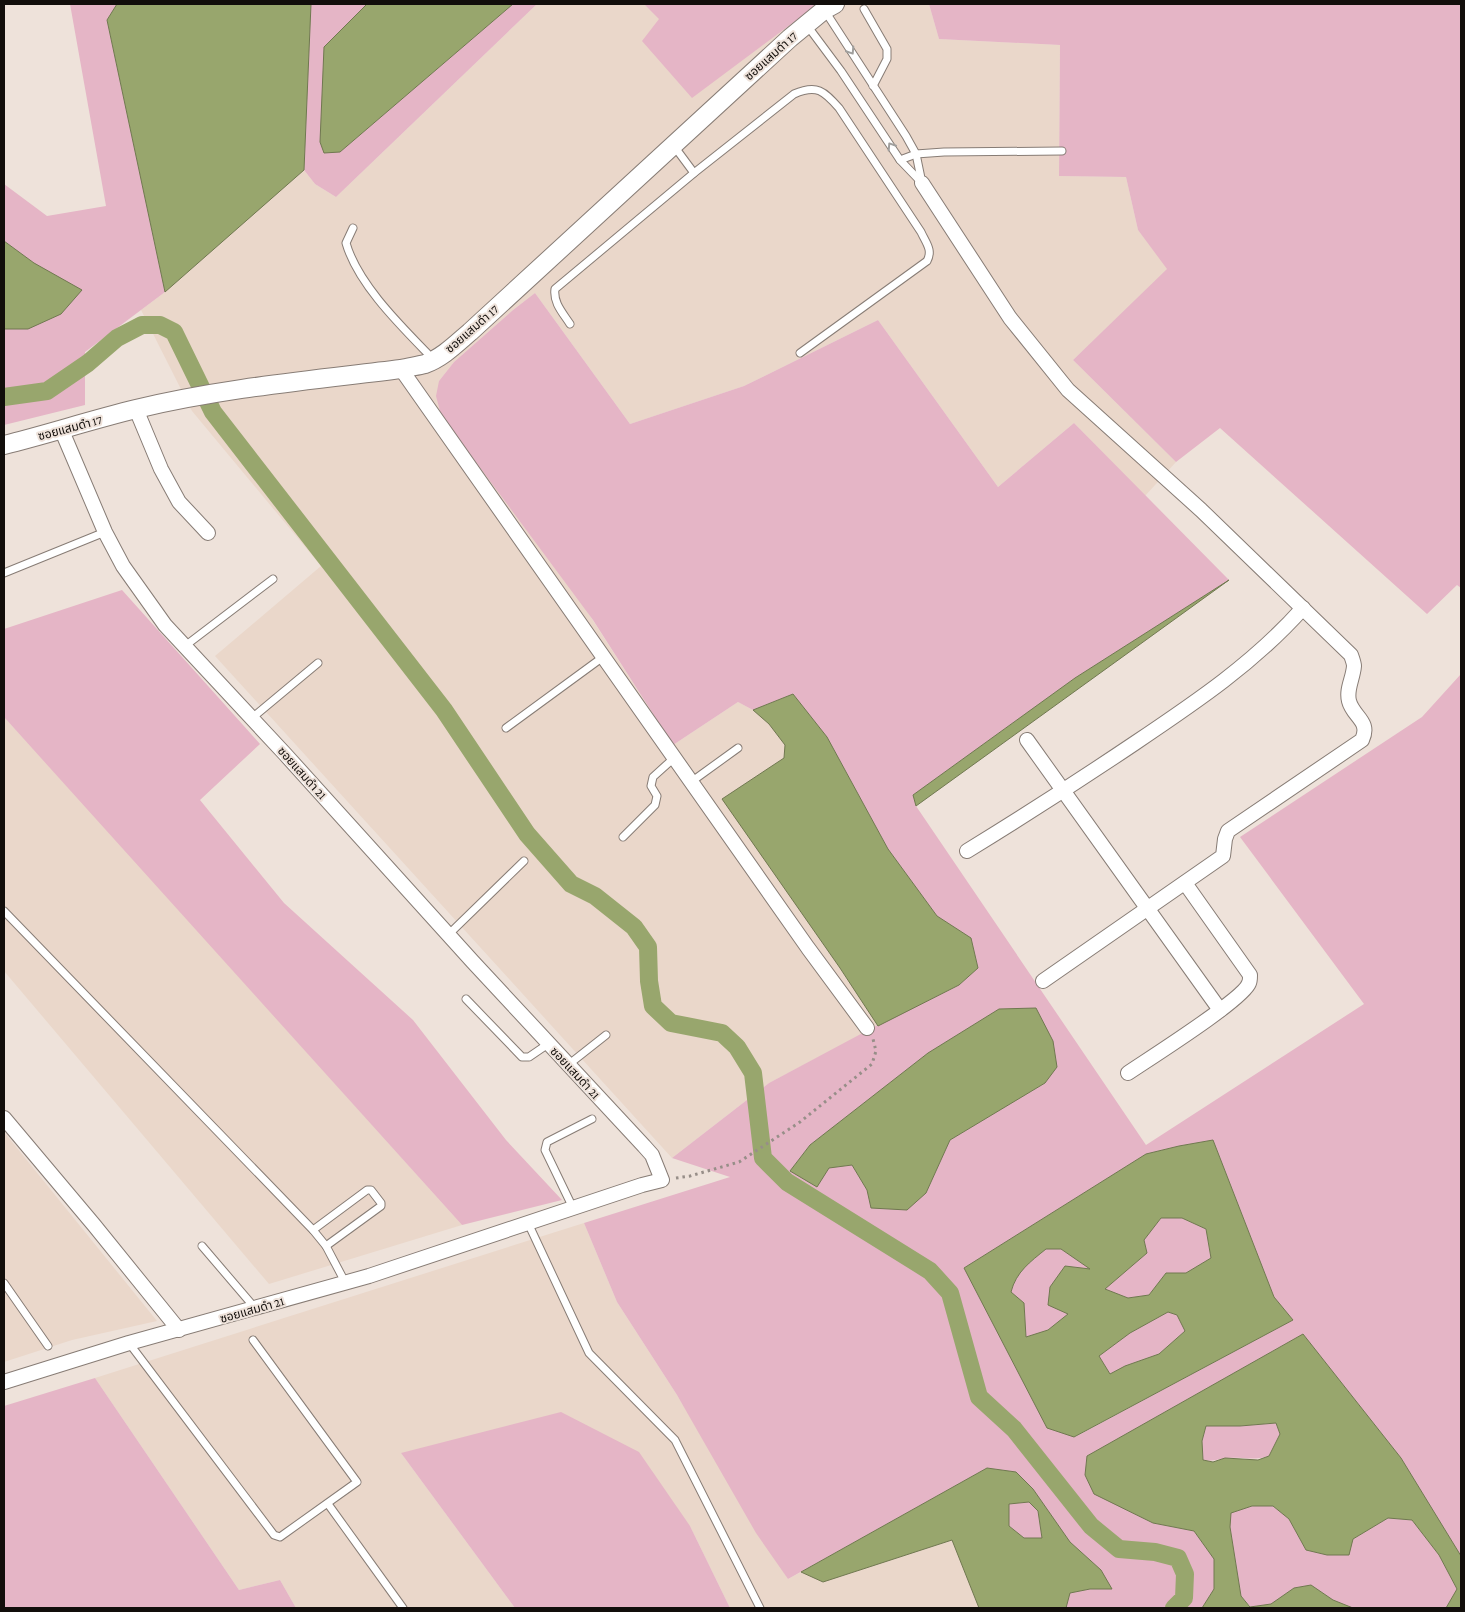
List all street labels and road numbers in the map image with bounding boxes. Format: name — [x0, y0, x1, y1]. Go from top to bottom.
street label: ซอยแสมดำ 17 — [742, 29, 800, 83]
street label: ซอยแสมดำ 17 — [443, 302, 502, 356]
street label: ซอยแสมดำ 17 — [36, 413, 104, 443]
street label: ซอยแสมดำ 21 — [275, 744, 329, 802]
street label: ซอยแสมดำ 21 — [547, 1044, 603, 1102]
street label: ซอยแสมดำ 21 — [218, 1294, 286, 1326]

